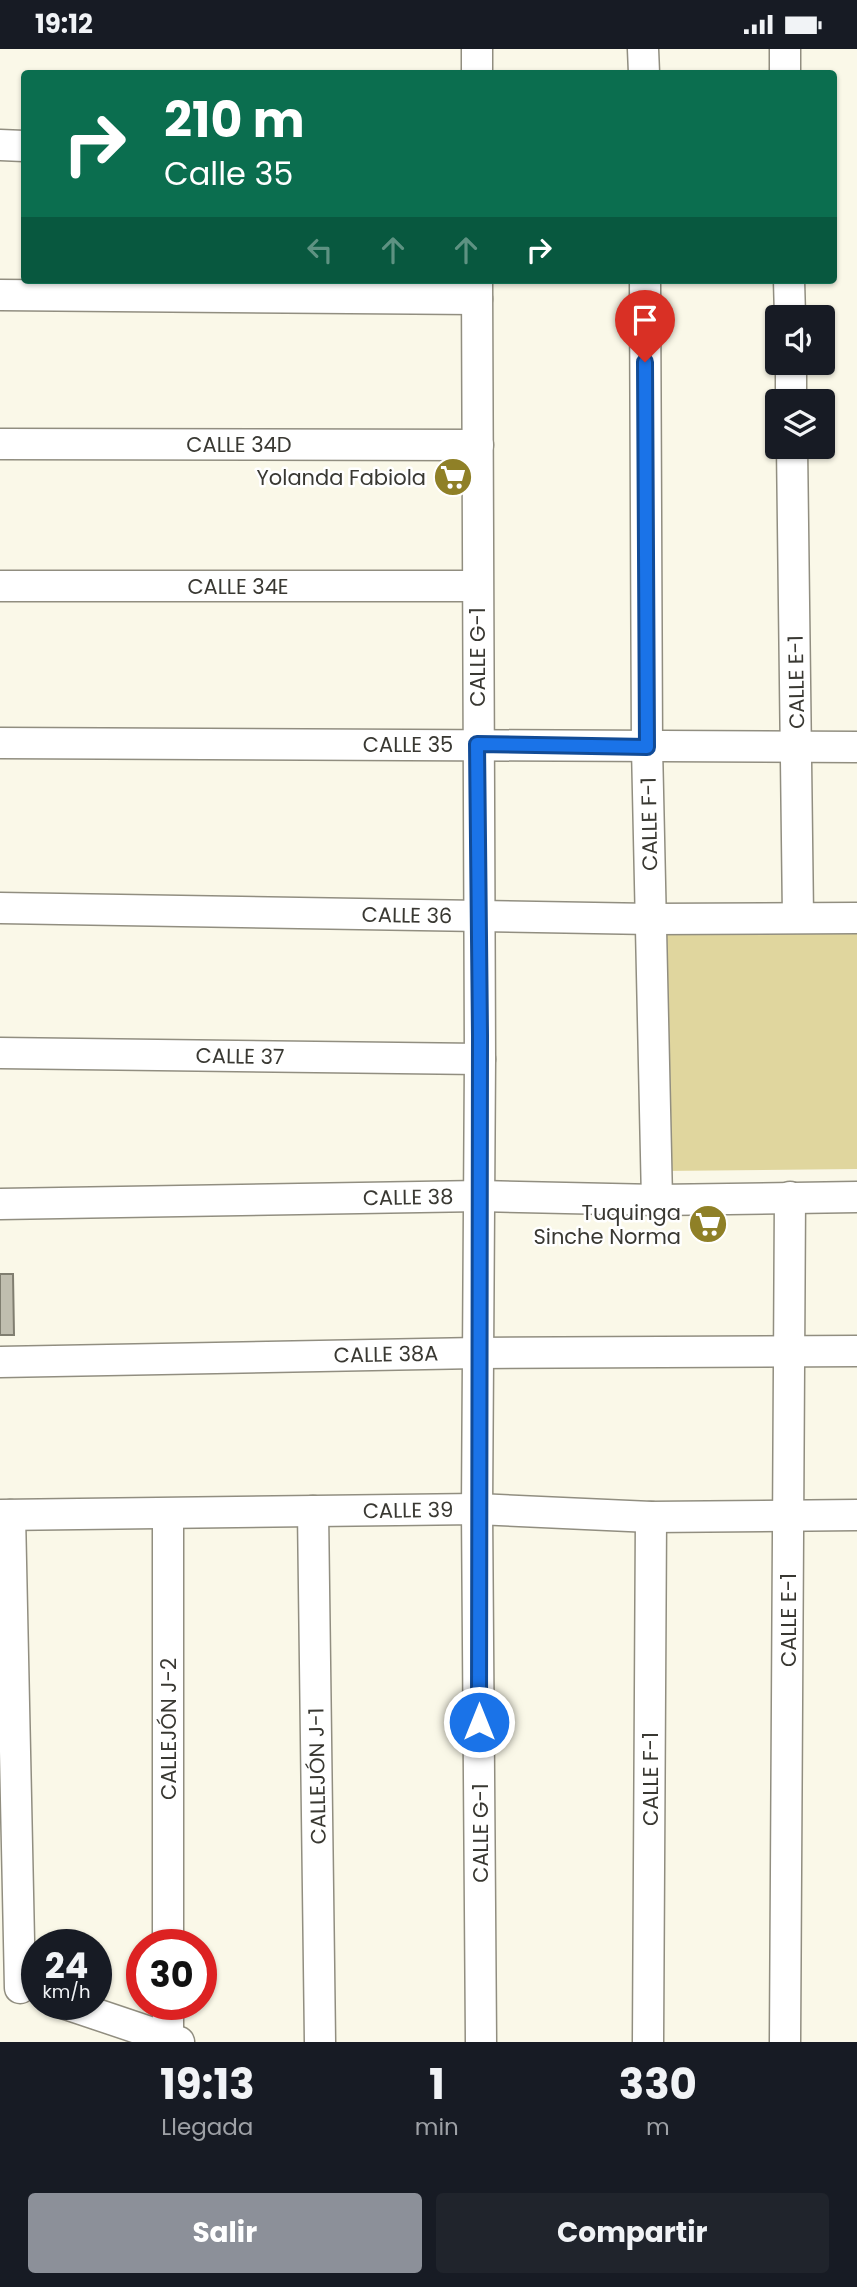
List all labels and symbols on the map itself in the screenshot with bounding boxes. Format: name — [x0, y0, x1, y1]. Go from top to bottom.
pin — [615, 290, 675, 362]
street label: CALLE 34D — [186, 430, 292, 459]
supermarket icon: Yolanda Fabiola — [432, 456, 474, 498]
place label: Yolanda Fabiola — [257, 463, 426, 492]
street label: CALLE 34E — [187, 572, 289, 601]
street label: CALLE G-1 — [463, 607, 492, 707]
street label: CALLE E-1 — [781, 635, 811, 729]
street label: CALLE 35 — [363, 730, 453, 759]
street label: CALLE F-1 — [634, 777, 664, 871]
street label: CALLE 36 — [361, 900, 453, 930]
street label: CALLE 37 — [195, 1041, 285, 1071]
street label: CALLE 38 — [362, 1182, 454, 1212]
place label: Tuquinga Sinche Norma — [533, 1198, 681, 1251]
supermarket icon: Tuquinga Sinche Norma — [687, 1203, 729, 1245]
street label: CALLE 38A — [333, 1339, 439, 1369]
street label: CALLE 39 — [363, 1495, 453, 1525]
street label: CALLE E-1 — [774, 1573, 803, 1667]
street label: CALLEJÓN J-2 — [154, 1658, 183, 1800]
position arrow — [442, 1685, 516, 1759]
street label: CALLEJÓN J-1 — [301, 1707, 333, 1845]
street label: CALLE F-1 — [636, 1732, 665, 1826]
street label: CALLE G-1 — [466, 1783, 495, 1883]
speed limit sign: 30 — [126, 1929, 217, 2020]

